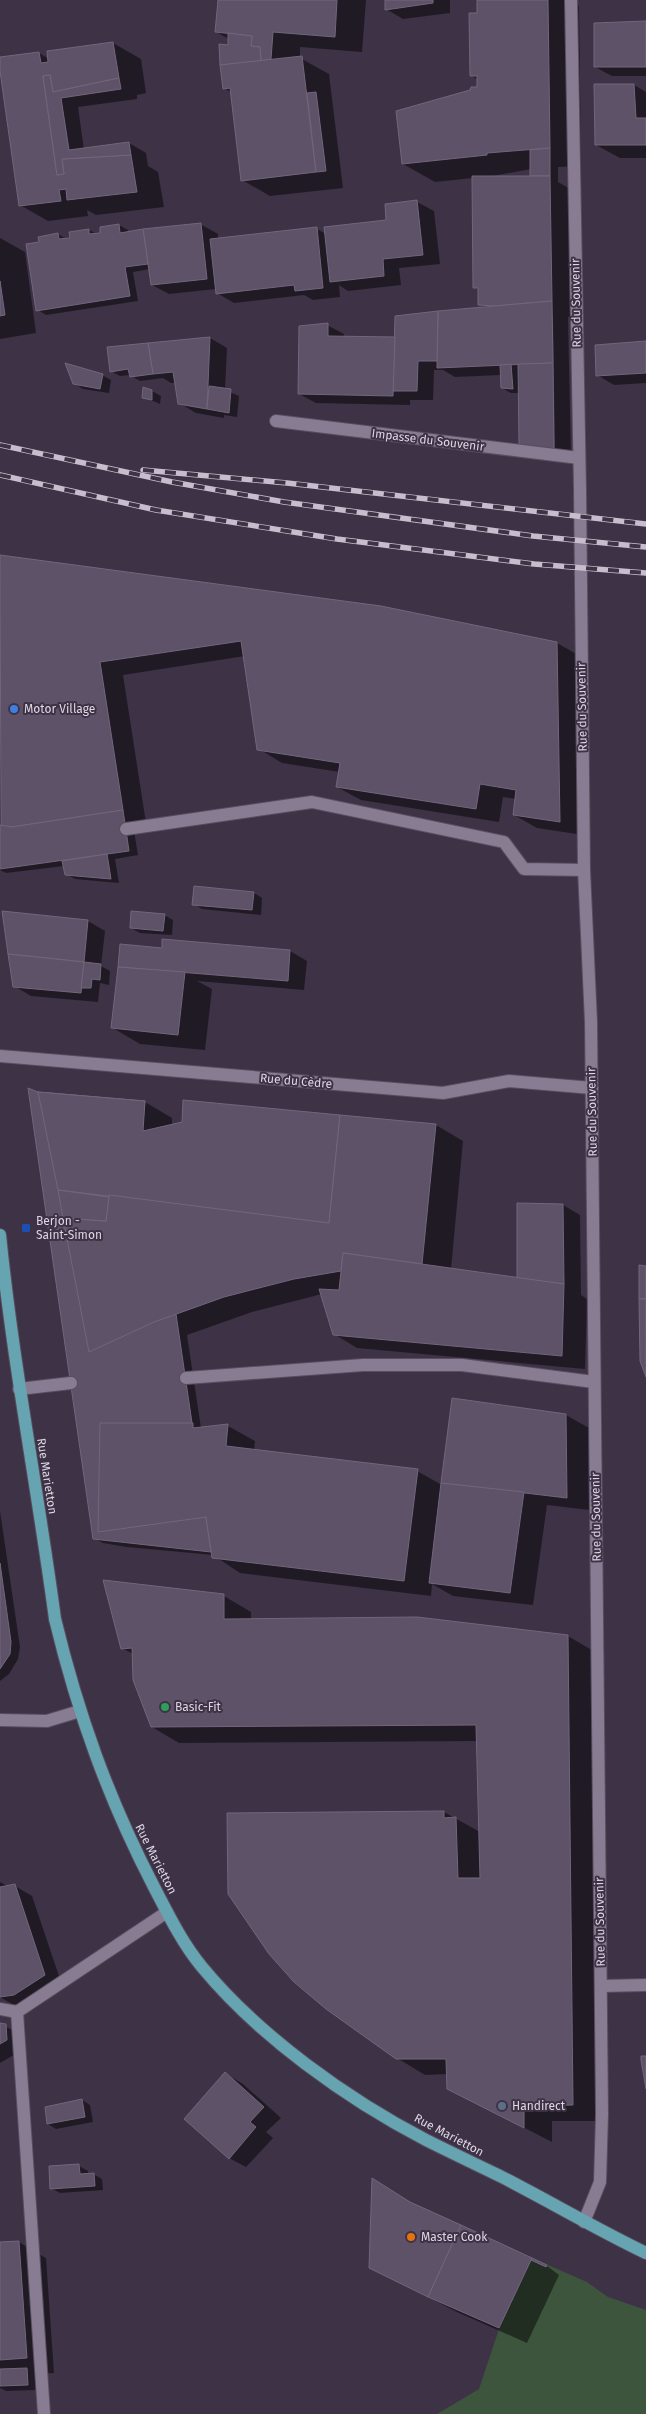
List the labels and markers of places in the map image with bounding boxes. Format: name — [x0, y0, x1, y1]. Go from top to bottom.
place label: Motor Village — [24, 702, 95, 716]
marker: Motor Village — [8, 703, 20, 715]
place label: Berjon - Saint-Simon — [36, 1214, 102, 1242]
marker: Berjon - Saint-Simon — [20, 1222, 32, 1234]
place label: Basic-Fit — [175, 1700, 222, 1714]
marker: Basic-Fit — [159, 1701, 171, 1713]
place label: Handirect — [512, 2099, 566, 2113]
marker: Handirect — [496, 2100, 508, 2112]
place label: Master Cook — [421, 2230, 488, 2244]
marker: Master Cook — [405, 2231, 417, 2243]

